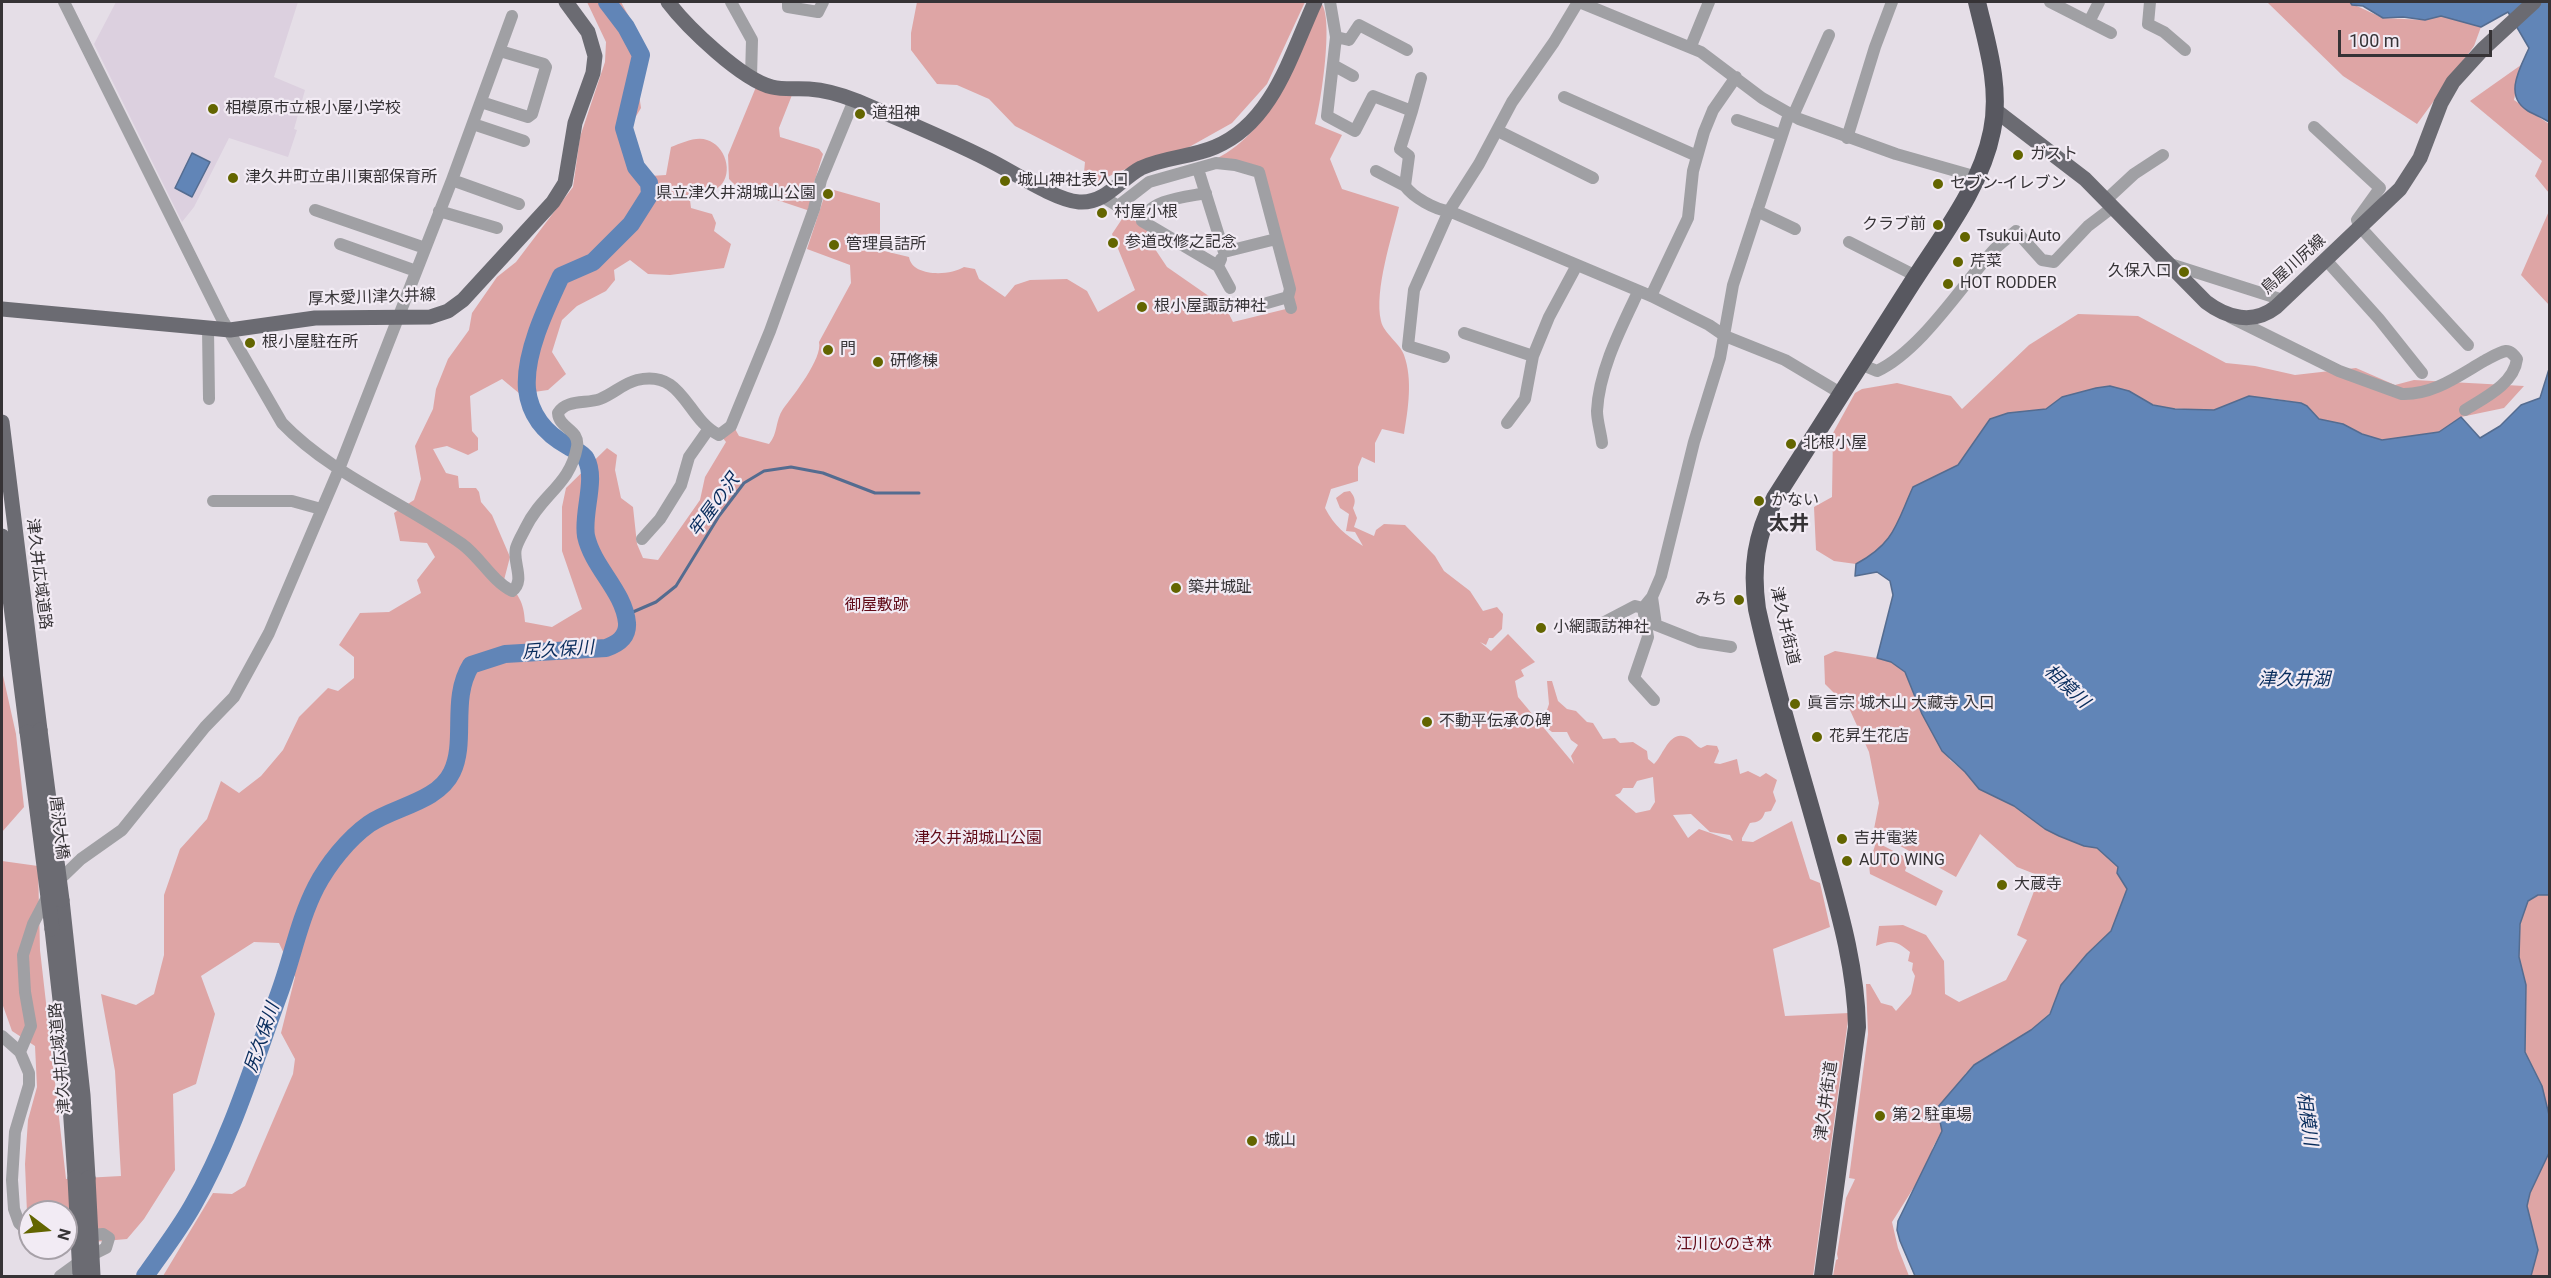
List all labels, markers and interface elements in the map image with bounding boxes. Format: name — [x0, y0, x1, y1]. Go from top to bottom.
scale bar — [2341, 18, 2496, 56]
text: 100 m — [2349, 30, 2400, 51]
place label: 相模原市立根小屋小学校 — [225, 99, 401, 119]
marker: 相模原市立根小屋小学校 — [206, 102, 220, 116]
place label: 道祖神 — [872, 104, 920, 124]
marker: 道祖神 — [853, 107, 867, 121]
place label: ガスト — [2030, 145, 2078, 165]
marker: ガスト — [2011, 148, 2025, 162]
place label: 津久井町立串川東部保育所 — [245, 168, 437, 188]
marker: 津久井町立串川東部保育所 — [226, 171, 240, 185]
place label: 城山神社表入口 — [1017, 171, 1129, 191]
marker: 城山神社表入口 — [998, 174, 1012, 188]
place label: セブン-イレブン — [1950, 174, 2066, 194]
marker: セブン-イレブン — [1931, 177, 1945, 191]
place label: 県立津久井湖城山公園 — [656, 184, 816, 204]
marker: 県立津久井湖城山公園 — [821, 187, 835, 201]
place label: 村屋小根 — [1114, 203, 1178, 223]
marker: 村屋小根 — [1095, 206, 1109, 220]
place label: クラブ前 — [1862, 215, 1926, 235]
marker: クラブ前 — [1931, 218, 1945, 232]
place label: Tsukui Auto — [1977, 227, 2061, 247]
marker: Tsukui Auto — [1958, 230, 1972, 244]
street label: 鳥屋川尻線 — [2258, 231, 2330, 299]
place label: 参道改修之記念 — [1125, 233, 1237, 253]
place label: 管理員詰所 — [846, 235, 926, 255]
marker: 参道改修之記念 — [1106, 236, 1120, 250]
marker: 管理員詰所 — [827, 238, 841, 252]
place label: 芹菜 — [1970, 252, 2002, 272]
marker: 芹菜 — [1951, 255, 1965, 269]
place label: 久保入口 — [2108, 262, 2172, 282]
marker: 久保入口 — [2177, 265, 2191, 279]
place label: HOT RODDER — [1960, 274, 2057, 294]
marker: HOT RODDER — [1941, 277, 1955, 291]
street label: 厚木愛川津久井線 — [308, 286, 436, 310]
place label: 根小屋諏訪神社 — [1154, 297, 1266, 317]
marker: 根小屋諏訪神社 — [1135, 300, 1149, 314]
place label: 根小屋駐在所 — [262, 333, 358, 353]
marker: 根小屋駐在所 — [243, 336, 257, 350]
place label: 門 — [840, 340, 856, 360]
marker: 門 — [821, 343, 835, 357]
place label: 研修棟 — [890, 352, 938, 372]
marker: 研修棟 — [871, 355, 885, 369]
place label: 北根小屋 — [1803, 434, 1867, 454]
marker: 北根小屋 — [1784, 437, 1798, 451]
water label: 牢屋の沢 — [685, 471, 745, 541]
place label: かない — [1771, 491, 1819, 511]
marker: かない — [1752, 494, 1766, 508]
district label: 太井 — [1769, 513, 1809, 537]
street label: 津久井広域道路 — [22, 517, 54, 631]
place label: 築井城趾 — [1188, 578, 1252, 598]
marker: 築井城趾 — [1169, 581, 1183, 595]
street label: 津久井街道 — [1766, 585, 1802, 667]
place label: みち — [1695, 590, 1727, 610]
marker: みち — [1732, 593, 1746, 607]
park label: 御屋敷跡 — [845, 596, 909, 616]
place label: 小網諏訪神社 — [1553, 618, 1649, 638]
marker: 小網諏訪神社 — [1534, 621, 1548, 635]
water label: 尻久保川 — [521, 638, 595, 664]
water label: 相模川 — [2039, 661, 2093, 713]
water label: 津久井湖 — [2258, 669, 2330, 691]
place label: 眞言宗 城木山 大藏寺 入口 — [1807, 694, 1995, 714]
marker: 眞言宗 城木山 大藏寺 入口 — [1788, 697, 1802, 711]
place label: 不動平伝承の碑 — [1439, 712, 1551, 732]
marker: 不動平伝承の碑 — [1420, 715, 1434, 729]
place label: 花昇生花店 — [1829, 727, 1909, 747]
marker: 花昇生花店 — [1810, 730, 1824, 744]
street label: 唐沢大橋 — [45, 795, 71, 861]
park label: 津久井湖城山公園 — [914, 829, 1042, 849]
place label: 吉井電装 — [1854, 829, 1918, 849]
marker: 吉井電装 — [1835, 832, 1849, 846]
place label: AUTO WING — [1859, 851, 1945, 871]
marker: AUTO WING — [1840, 854, 1854, 868]
place label: 大蔵寺 — [2014, 875, 2062, 895]
marker: 大蔵寺 — [1995, 878, 2009, 892]
water label: 尻久保川 — [241, 1000, 285, 1076]
street label: 津久井広域道路 — [47, 1001, 75, 1115]
street label: 津久井街道 — [1812, 1060, 1842, 1142]
water label: 相模川 — [2292, 1091, 2320, 1147]
place label: 第２駐車場 — [1892, 1106, 1972, 1126]
marker: 第２駐車場 — [1873, 1109, 1887, 1123]
place label: 城山 — [1264, 1131, 1296, 1151]
marker: 城山 — [1245, 1134, 1259, 1148]
north arrow — [18, 1200, 78, 1260]
text: N — [53, 1226, 75, 1243]
park label: 江川ひのき林 — [1676, 1235, 1772, 1255]

